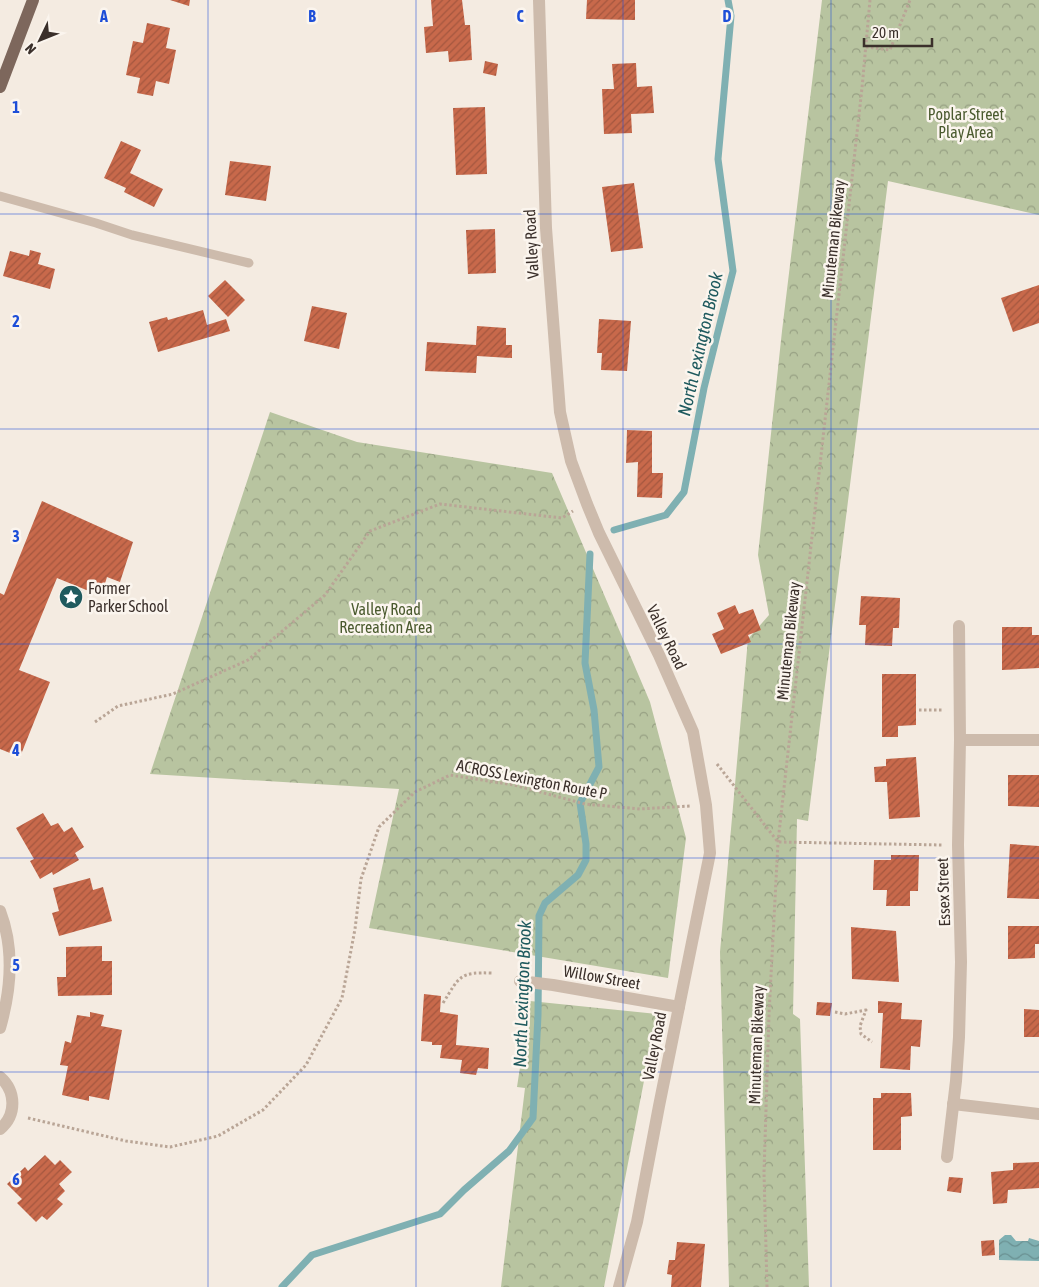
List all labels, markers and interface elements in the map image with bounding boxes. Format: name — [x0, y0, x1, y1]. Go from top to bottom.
text: A — [99, 7, 108, 25]
text: B — [308, 7, 316, 25]
text: C — [516, 7, 524, 25]
text: D — [723, 7, 732, 25]
north arrow — [15, 15, 65, 65]
scale bar — [864, 15, 932, 47]
text: 20 m — [872, 24, 899, 41]
text: N — [22, 40, 39, 57]
text: 1 — [12, 98, 20, 116]
park label: Poplar Street Play Area — [928, 105, 1005, 142]
street label: Minuteman Bikeway — [818, 178, 849, 299]
street label: Valley Road — [520, 209, 543, 279]
water label: North Lexington Brook — [673, 269, 727, 418]
text: 2 — [12, 312, 20, 330]
text: 3 — [12, 527, 20, 545]
place label: Former Parker School — [88, 579, 169, 615]
street label: Minuteman Bikeway — [773, 580, 804, 701]
place icon: Former Parker School — [58, 584, 84, 610]
park label: Valley Road Recreation Area — [339, 600, 433, 636]
street label: Valley Road — [643, 602, 690, 673]
text: 4 — [11, 741, 20, 759]
street label: ACROSS Lexington Route P — [455, 756, 609, 803]
street label: Essex Street — [933, 857, 953, 927]
water label: North Lexington Brook — [509, 919, 535, 1068]
text: 5 — [12, 956, 20, 974]
street label: Willow Street — [562, 961, 642, 993]
street label: Minuteman Bikeway — [745, 985, 768, 1105]
street label: Valley Road — [639, 1010, 670, 1082]
text: 6 — [12, 1170, 20, 1188]

